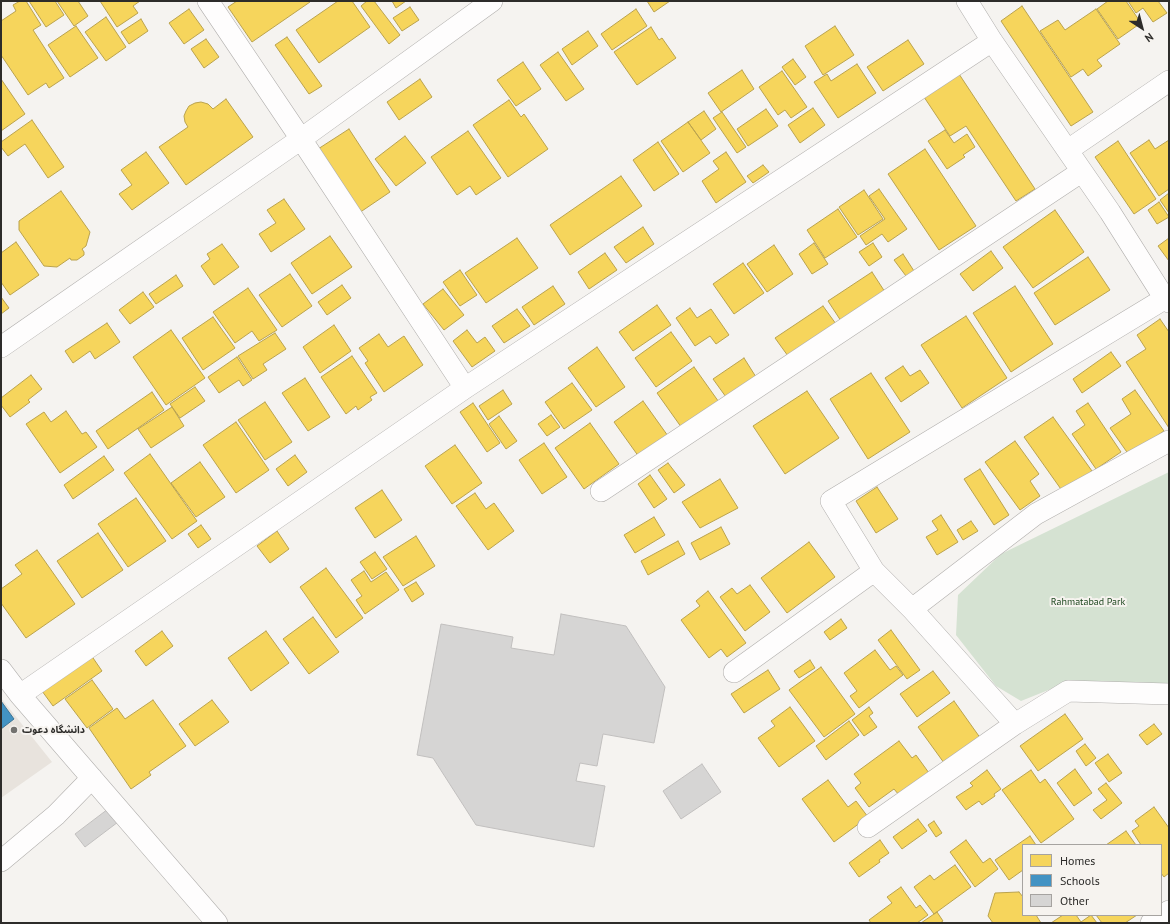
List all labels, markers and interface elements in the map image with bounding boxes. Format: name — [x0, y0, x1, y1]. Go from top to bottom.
north arrow — [1122, 8, 1162, 48]
text: N — [1142, 30, 1156, 45]
park label: Rahmatabad Park — [1051, 596, 1125, 608]
place label: دانشگاه دعوت — [22, 724, 85, 736]
marker: دانشگاه دعوت — [9, 725, 19, 735]
legend — [1022, 844, 1162, 916]
text: Homes — [1060, 853, 1095, 868]
text: Schools — [1060, 873, 1100, 888]
text: Other — [1060, 893, 1089, 908]

